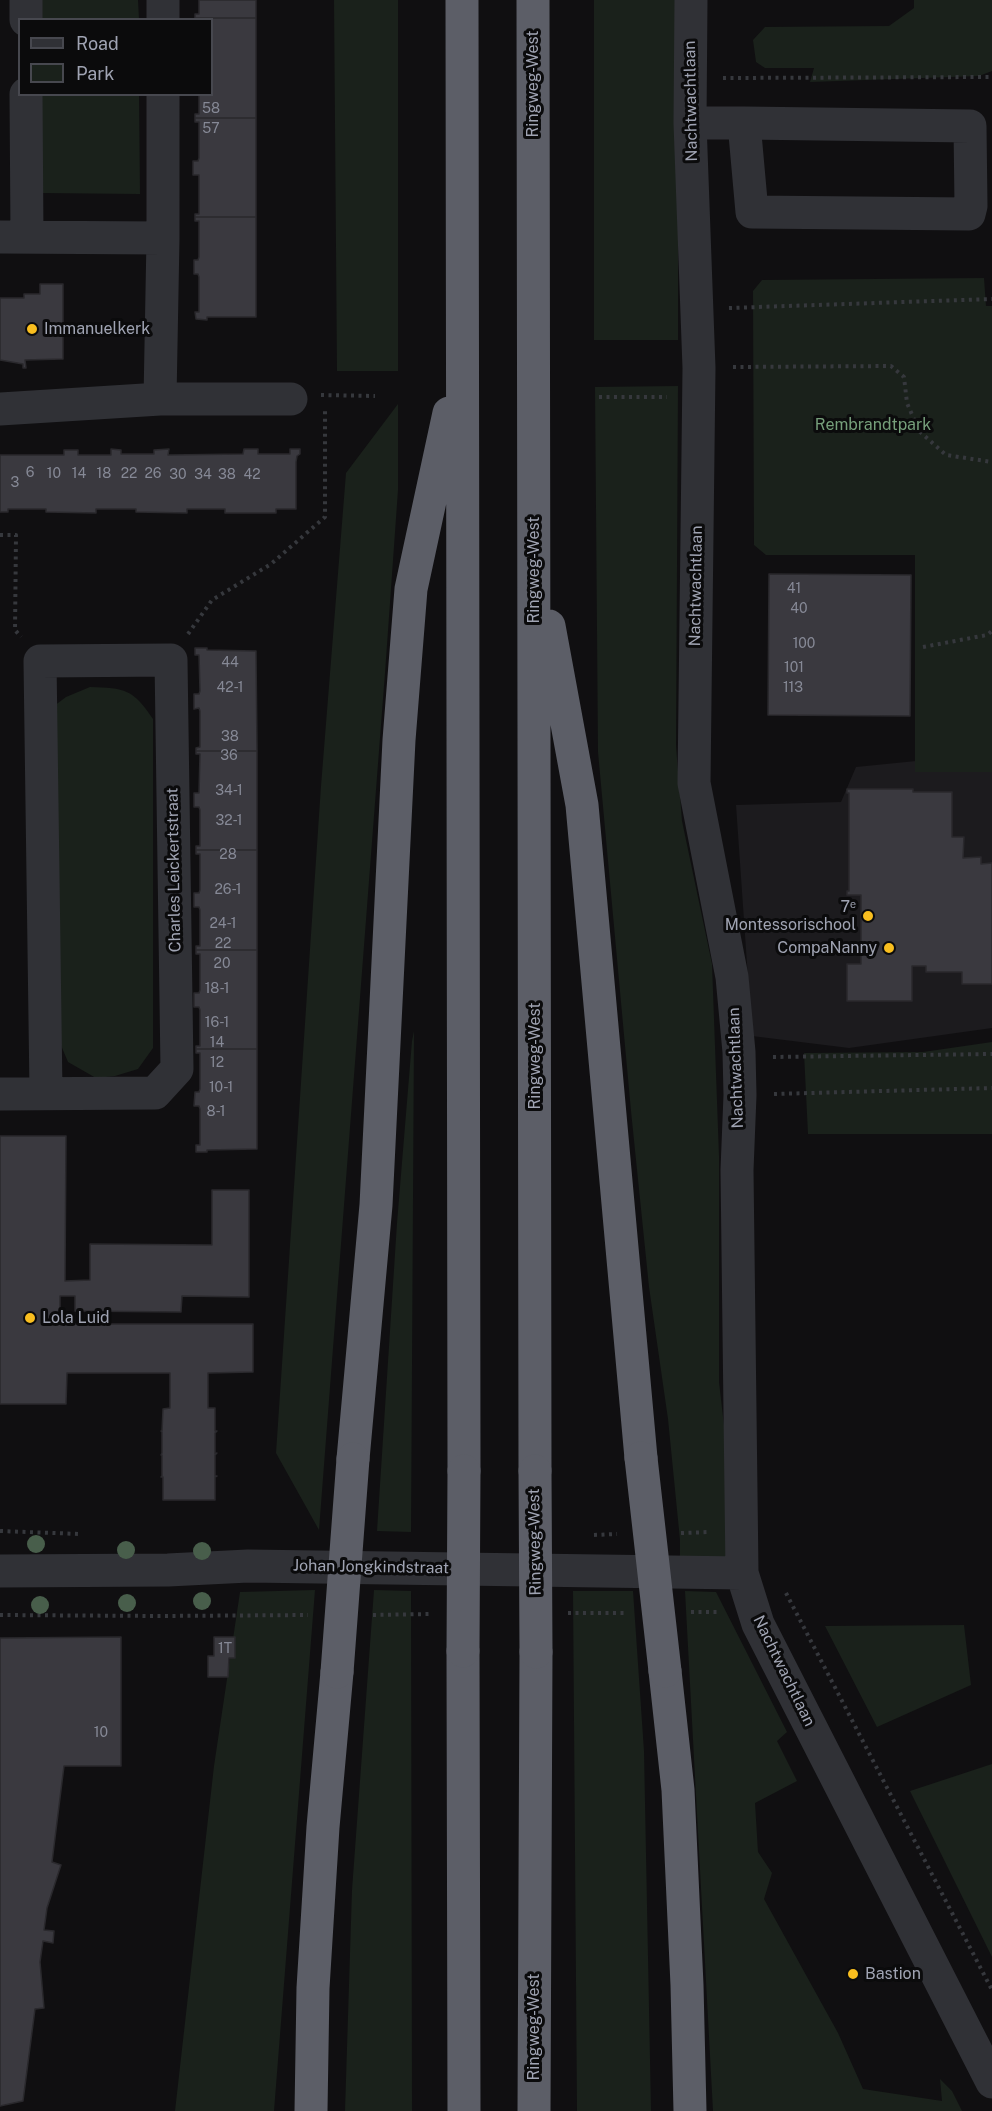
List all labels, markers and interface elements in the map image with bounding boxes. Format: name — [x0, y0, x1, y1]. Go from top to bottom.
legend — [18, 18, 213, 96]
street label: Ringweg-West — [523, 30, 543, 138]
text: Road — [76, 33, 119, 54]
street label: Nachtwachtlaan — [680, 40, 702, 162]
text: Park — [76, 63, 114, 84]
house number: 58 — [202, 101, 220, 117]
house number: 57 — [202, 121, 220, 137]
place label: Immanuelkerk — [44, 319, 150, 339]
marker: Immanuelkerk — [25, 322, 39, 336]
park label: Rembrandtpark — [815, 415, 931, 435]
house number: 6 — [26, 465, 34, 481]
house number: 10 — [47, 466, 61, 482]
house number: 14 — [72, 466, 86, 482]
house number: 18 — [97, 466, 111, 482]
house number: 22 — [121, 466, 137, 482]
house number: 26 — [144, 466, 162, 482]
house number: 30 — [169, 467, 187, 483]
house number: 34 — [194, 467, 212, 483]
house number: 38 — [218, 467, 236, 483]
house number: 42 — [243, 467, 261, 483]
house number: 3 — [11, 475, 19, 491]
street label: Ringweg-West — [524, 516, 544, 624]
street label: Nachtwachtlaan — [685, 525, 707, 647]
house number: 41 — [787, 581, 801, 597]
house number: 40 — [790, 601, 808, 617]
house number: 100 — [793, 636, 815, 652]
house number: 44 — [221, 655, 239, 671]
house number: 101 — [784, 660, 804, 676]
house number: 42-1 — [216, 680, 244, 696]
house number: 113 — [783, 680, 803, 696]
house number: 38 — [221, 729, 239, 745]
house number: 36 — [220, 748, 238, 764]
house number: 34-1 — [215, 783, 243, 799]
street label: Charles Leickertstraat — [163, 787, 185, 953]
house number: 32-1 — [215, 813, 243, 829]
house number: 28 — [219, 847, 237, 863]
house number: 26-1 — [215, 882, 241, 898]
place label: 7ᵉ Montessorischool — [725, 897, 856, 935]
marker: 7ᵉ Montessorischool — [861, 909, 875, 923]
house number: 24-1 — [209, 916, 237, 932]
house number: 22 — [215, 936, 231, 952]
place label: CompaNanny — [777, 938, 877, 958]
marker: CompaNanny — [882, 941, 896, 955]
house number: 20 — [214, 956, 230, 972]
house number: 18-1 — [205, 981, 229, 997]
street label: Ringweg-West — [525, 1002, 545, 1110]
street label: Nachtwachtlaan — [724, 1007, 748, 1129]
house number: 16-1 — [205, 1015, 229, 1031]
house number: 14 — [210, 1035, 224, 1051]
house number: 12 — [210, 1055, 224, 1071]
house number: 10-1 — [209, 1080, 233, 1096]
house number: 8-1 — [207, 1104, 225, 1120]
place label: Lola Luid — [42, 1308, 110, 1328]
marker: Lola Luid — [23, 1311, 37, 1325]
street label: Ringweg-West — [524, 1488, 546, 1596]
street label: Johan Jongkindstraat — [293, 1556, 449, 1578]
street label: Nachtwachtlaan — [749, 1612, 819, 1730]
house number: 1T — [218, 1641, 232, 1657]
house number: 10 — [94, 1725, 108, 1741]
place label: Bastion — [865, 1964, 921, 1984]
marker: Bastion — [846, 1967, 860, 1981]
street label: Ringweg-West — [524, 1973, 544, 2081]

